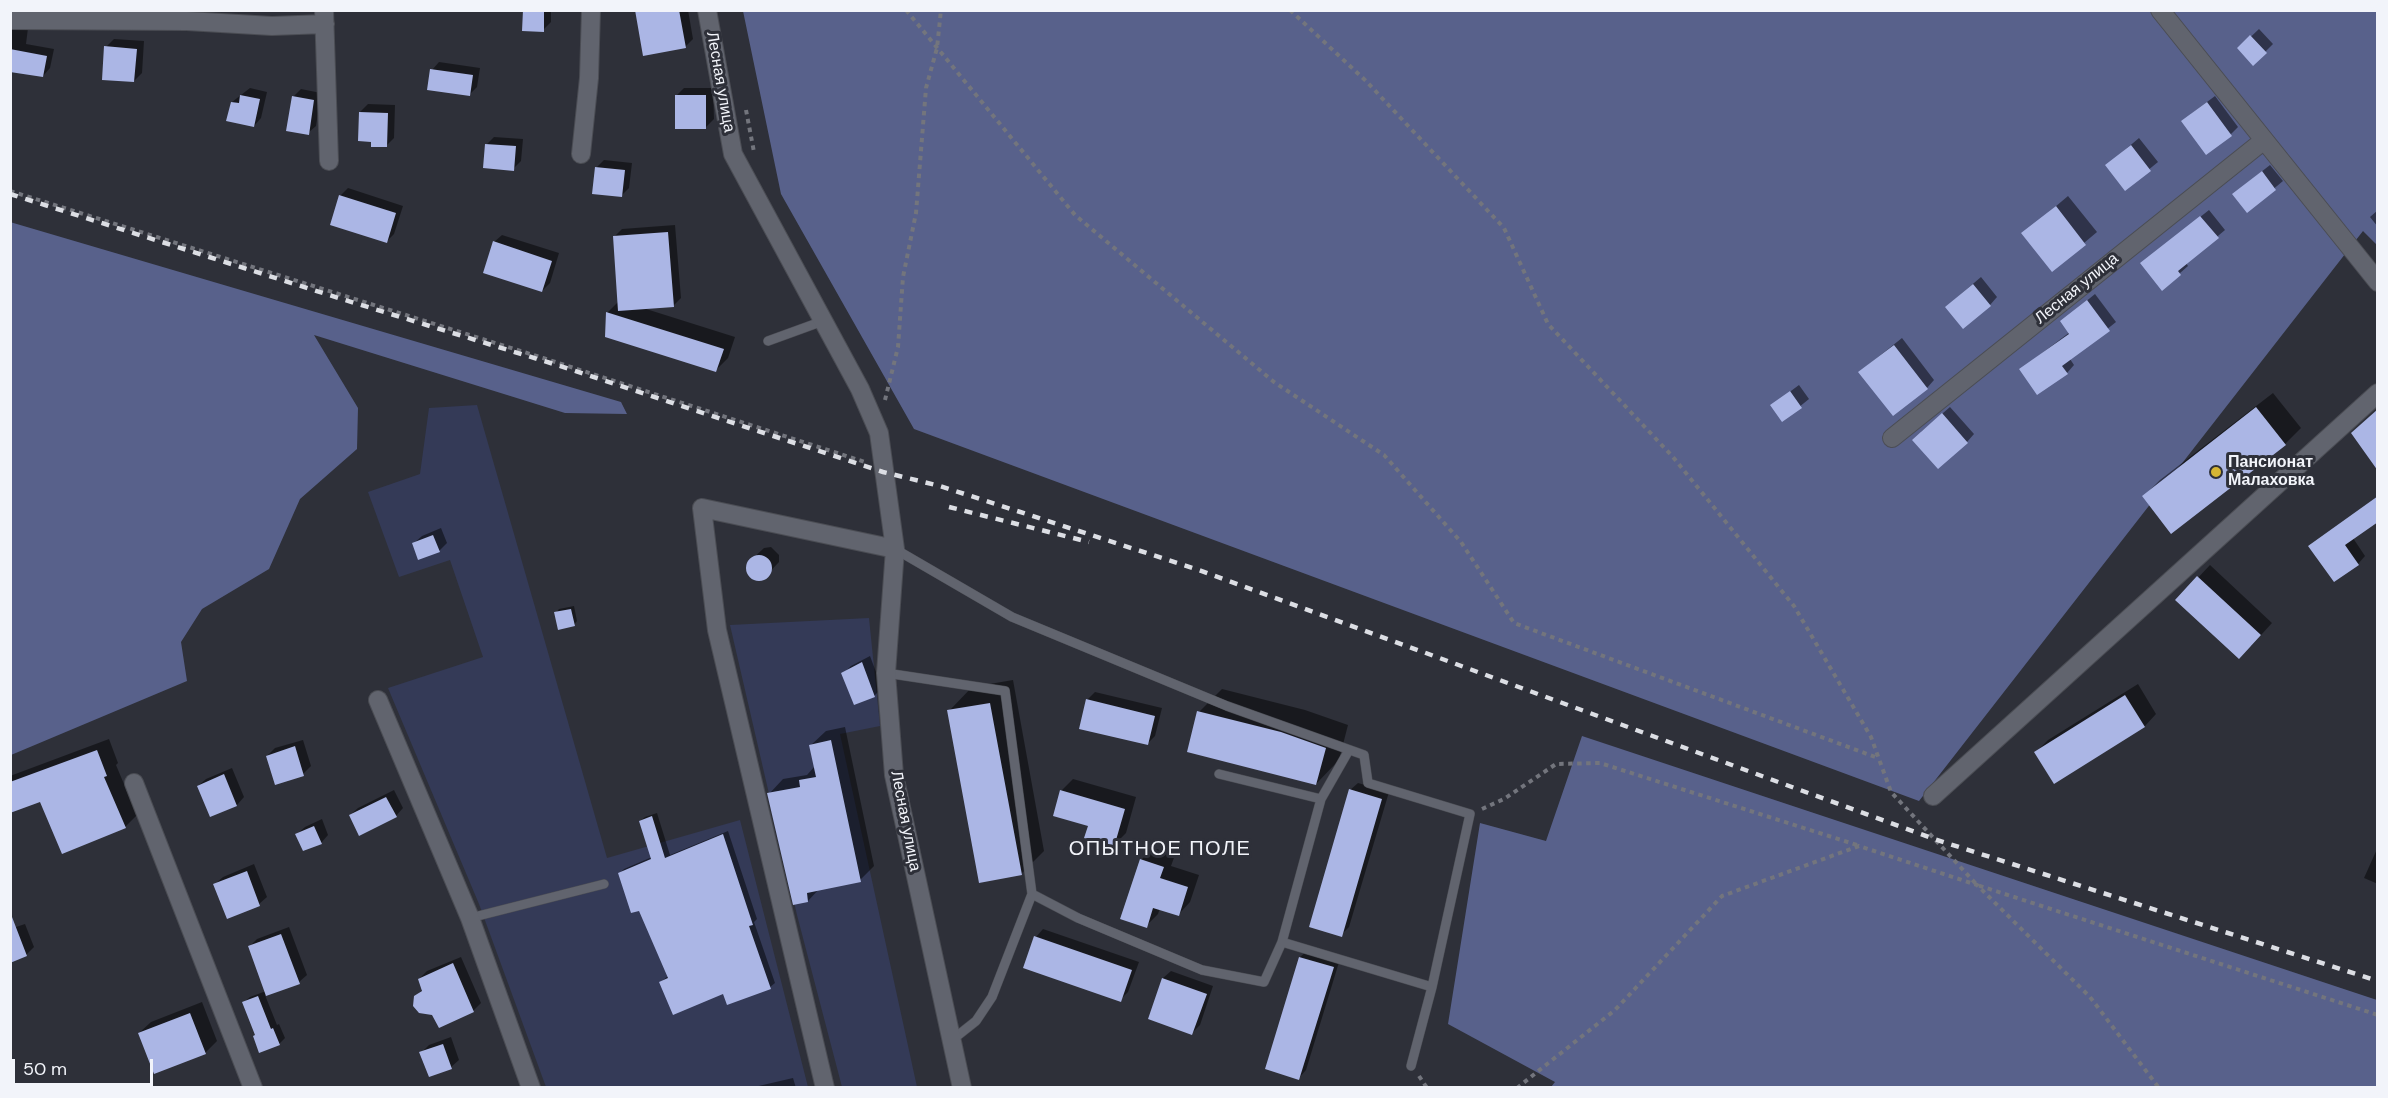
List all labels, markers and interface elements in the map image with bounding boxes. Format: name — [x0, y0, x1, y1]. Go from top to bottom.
street label: Лесная улица — [702, 30, 738, 134]
street label: Лесная улица — [2031, 249, 2123, 329]
place label: Пансионат Малаховка — [2228, 453, 2314, 491]
marker: Пансионат Малаховка — [2209, 465, 2223, 479]
street label: Лесная улица — [886, 769, 924, 873]
district label: ОПЫТНОЕ ПОЛЕ — [1069, 838, 1251, 862]
scale bar — [15, 1047, 156, 1085]
text: 50 m — [23, 1057, 67, 1081]

